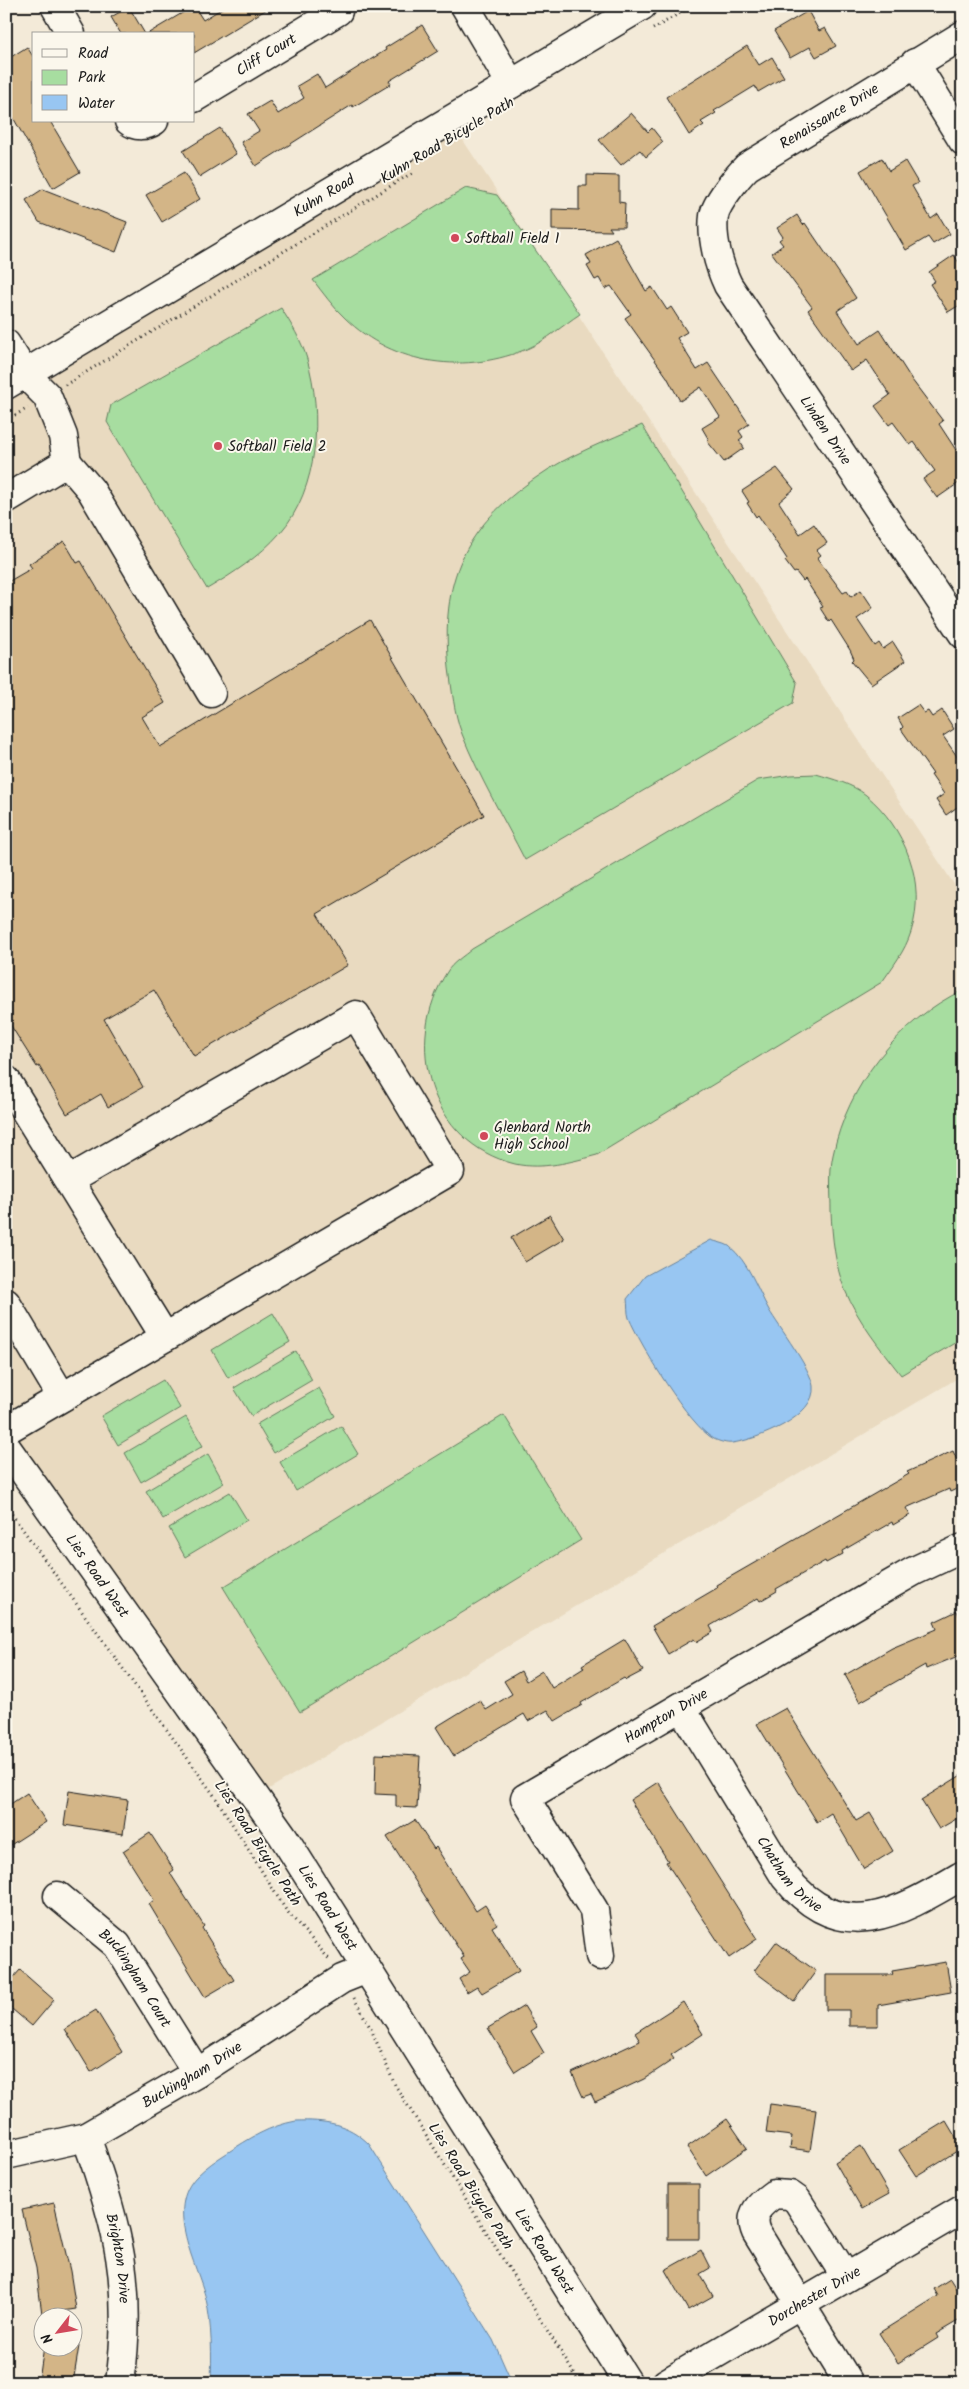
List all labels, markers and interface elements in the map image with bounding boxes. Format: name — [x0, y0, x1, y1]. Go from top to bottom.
street label: Cliff Court — [231, 28, 302, 83]
legend — [32, 32, 195, 122]
text: Road — [78, 42, 109, 66]
text: Park — [78, 66, 106, 90]
street label: Renaissance Drive — [775, 77, 884, 156]
street label: Kuhn Road Bicycle Path — [376, 91, 519, 191]
text: Water — [78, 92, 115, 116]
street label: Kuhn Road — [289, 168, 360, 224]
place label: Softball Field 1 — [465, 227, 560, 251]
marker: Softball Field 1 — [449, 232, 461, 244]
street label: Linden Drive — [793, 391, 857, 471]
place label: Softball Field 2 — [228, 435, 327, 459]
marker: Softball Field 2 — [212, 440, 224, 452]
place label: Glenbard North High School — [494, 1116, 591, 1157]
marker: Glenbard North High School — [478, 1130, 490, 1142]
street label: Lies Road West — [59, 1529, 135, 1623]
street label: Hampton Drive — [620, 1682, 713, 1751]
street label: Lies Road Bicycle Path — [207, 1776, 307, 1911]
street label: Chatham Drive — [750, 1832, 827, 1920]
street label: Lies Road West — [291, 1860, 364, 1956]
street label: Buckingham Court — [93, 1923, 177, 2033]
street label: Buckingham Drive — [138, 2036, 248, 2115]
street label: Lies Road Bicycle Path — [421, 2118, 519, 2255]
street label: Lies Road West — [508, 2204, 580, 2299]
street label: Brighton Drive — [98, 2211, 136, 2304]
street label: Dorchester Drive — [764, 2260, 866, 2334]
north arrow — [32, 2306, 82, 2356]
text: N — [36, 2329, 59, 2348]

